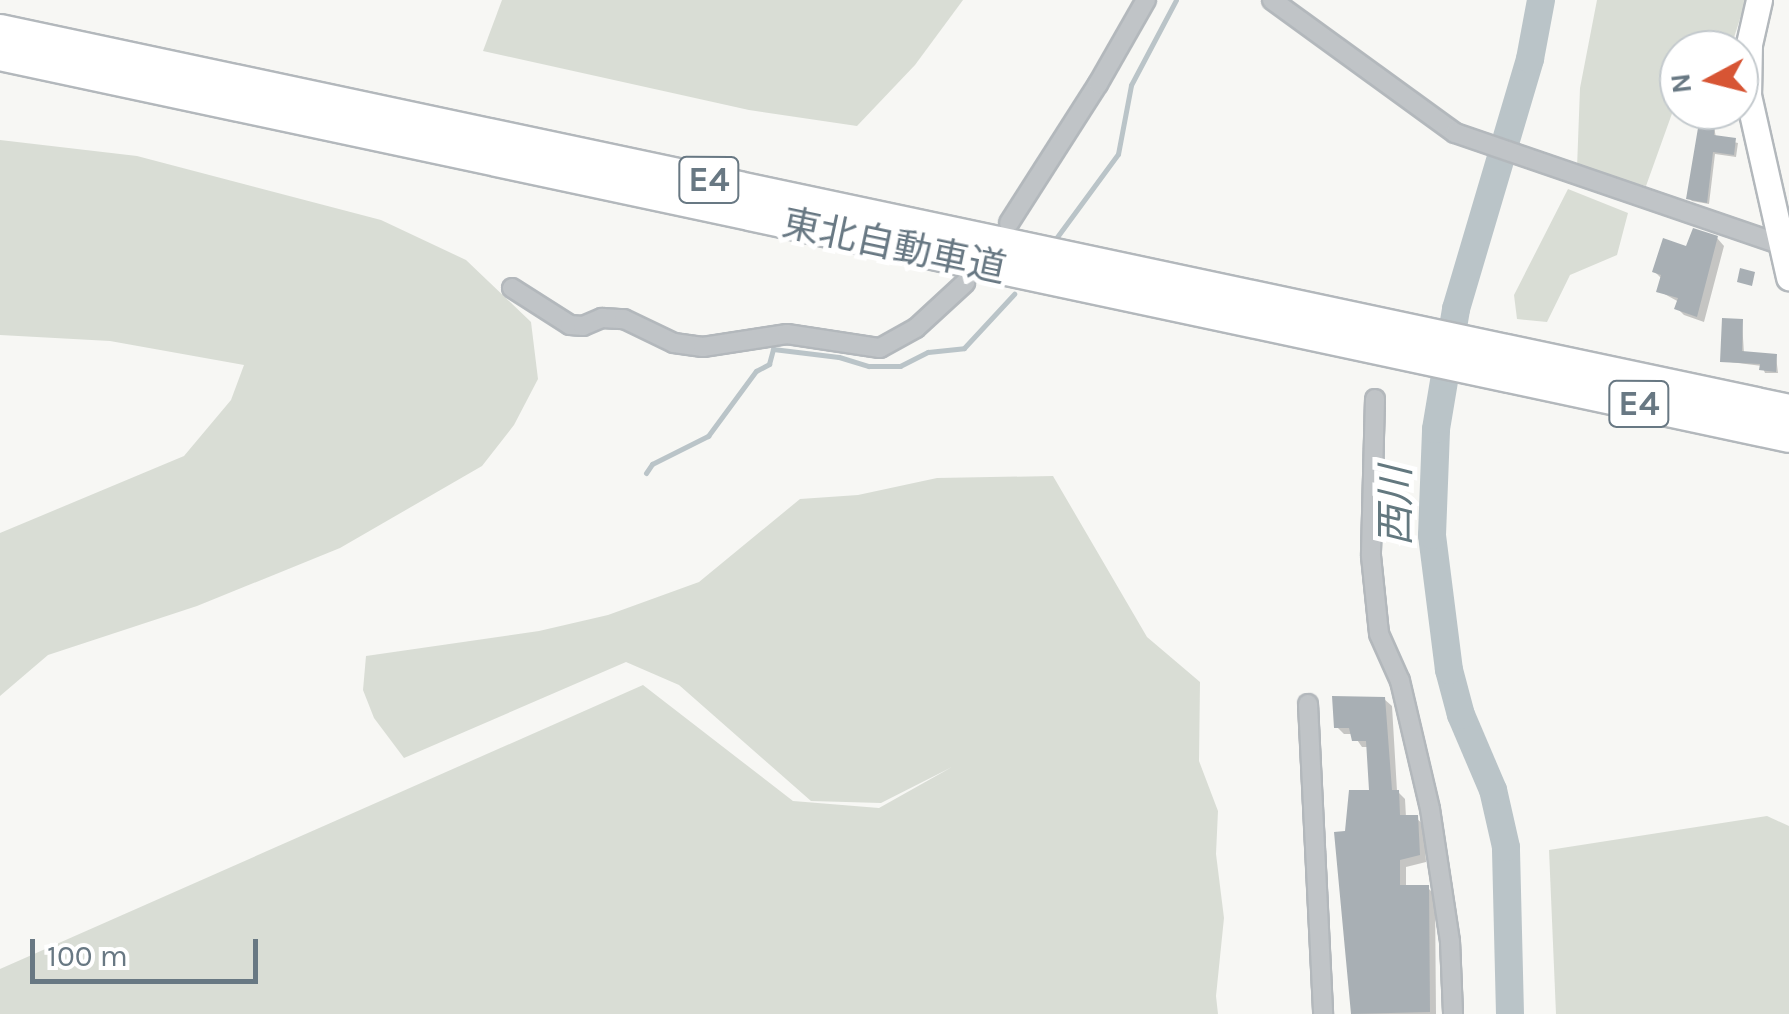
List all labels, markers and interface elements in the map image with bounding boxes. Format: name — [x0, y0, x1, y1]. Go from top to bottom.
north arrow — [1659, 30, 1759, 130]
text: N — [1663, 72, 1698, 95]
road number: E4 — [676, 150, 742, 210]
street label: 東北自動車道 — [778, 200, 1010, 292]
road number: E4 — [1606, 374, 1672, 434]
water label: 西川 — [1372, 466, 1420, 546]
scale bar — [35, 919, 262, 981]
text: 100 m — [47, 938, 128, 974]

